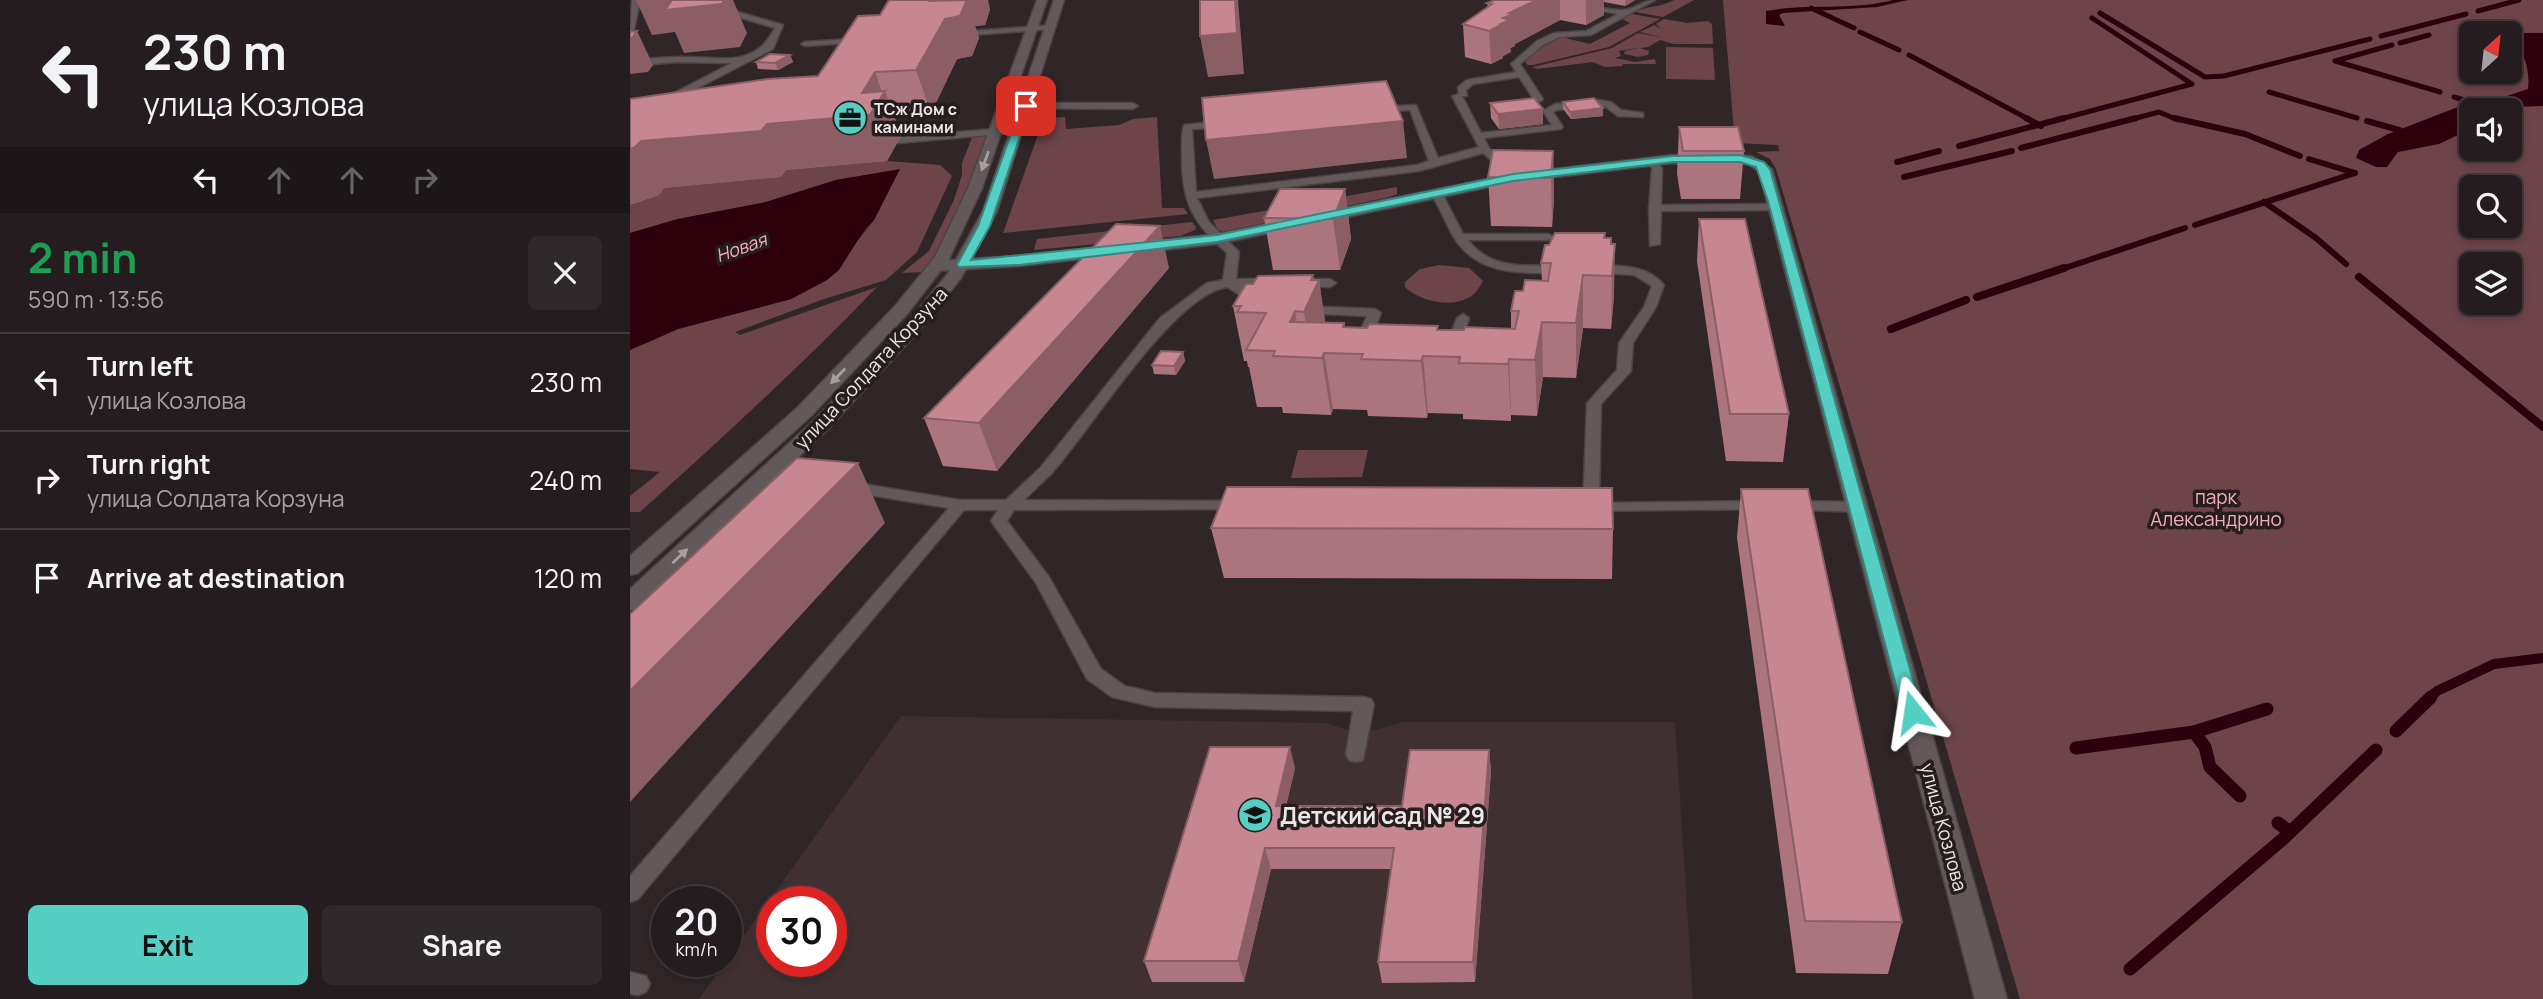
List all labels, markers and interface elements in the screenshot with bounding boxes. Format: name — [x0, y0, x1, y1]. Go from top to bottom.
text: 230 m — [143, 18, 287, 85]
north arrow — [2459, 21, 2522, 84]
map controls — [2459, 21, 2522, 315]
icon: left — [28, 28, 119, 119]
pin — [996, 76, 1056, 136]
text: улица Козлова — [143, 82, 365, 126]
icon: arrive — [1007, 87, 1045, 125]
place label: ТСж Дом с каминами — [874, 98, 957, 138]
button: sound — [2459, 98, 2522, 161]
office icon: ТСж Дом с каминами — [831, 99, 869, 137]
one-way arrow — [979, 151, 990, 172]
icon: left — [187, 161, 225, 199]
icon: ahead — [260, 161, 298, 199]
icon: ahead — [333, 161, 371, 199]
icon: right — [406, 161, 444, 199]
button: search — [2459, 175, 2522, 238]
water label: Новая — [712, 226, 772, 267]
text: 2 min — [28, 228, 137, 286]
button: close — [528, 236, 602, 310]
button: layers — [2459, 252, 2522, 315]
street label: улица Солдата Корзуна — [789, 281, 953, 455]
text: 590 m · 13:56 — [28, 283, 164, 315]
text: Turn left — [87, 348, 194, 384]
icon: left — [28, 363, 66, 401]
text: 230 m — [530, 364, 602, 400]
one-way arrow — [830, 367, 846, 384]
text: улица Козлова — [87, 384, 246, 416]
text: Turn right — [87, 446, 211, 482]
icon: right — [28, 461, 66, 499]
text: 240 m — [529, 462, 602, 498]
text: улица Солдата Корзуна — [87, 482, 345, 514]
park label: парк Александрино — [2150, 484, 2282, 532]
one-way arrow — [671, 548, 689, 564]
icon: arrive — [28, 559, 66, 597]
text: Arrive at destination — [87, 560, 345, 596]
text: 120 m — [534, 560, 602, 596]
position arrow — [1876, 675, 1950, 749]
street label: улица Козлова — [1914, 760, 1974, 894]
school or university icon: Детский сад № 29 — [1236, 796, 1274, 834]
place label: Детский сад № 29 — [1280, 799, 1485, 831]
speed limit sign: 30 — [756, 886, 847, 977]
text: 20 — [675, 898, 718, 946]
button: Exit — [28, 905, 308, 985]
button: Share — [322, 905, 602, 985]
text: km/h — [676, 937, 717, 961]

